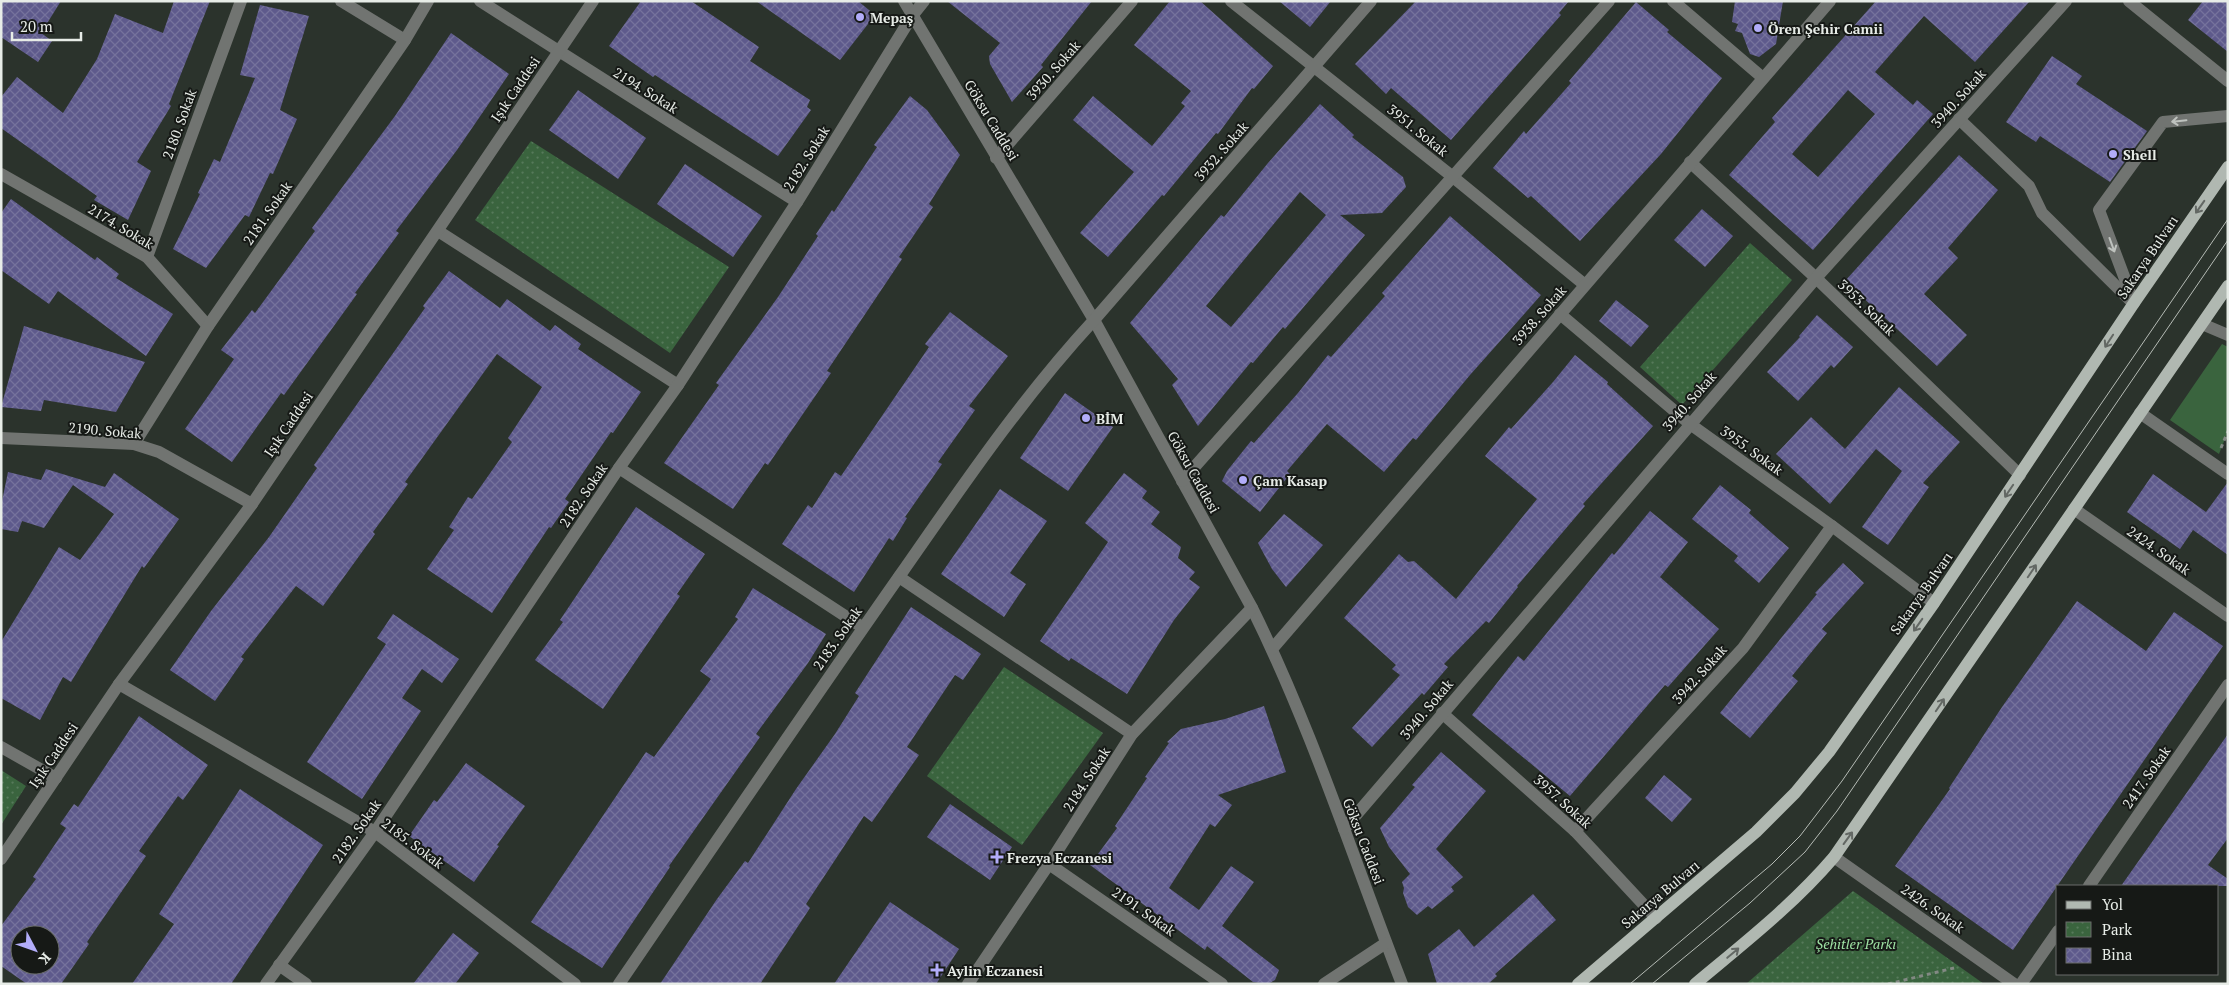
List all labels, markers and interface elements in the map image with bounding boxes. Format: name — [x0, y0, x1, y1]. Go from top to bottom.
place label: Mepaş — [870, 8, 914, 27]
scale bar — [12, 10, 81, 42]
marker: Mepaş — [854, 11, 866, 23]
text: 20 m — [20, 16, 53, 36]
place label: Ören Şehir Camii — [1768, 19, 1883, 38]
marker: Ören Şehir Camii — [1752, 22, 1764, 34]
street label: 3930. Sokak — [1022, 36, 1085, 104]
street label: Işık Caddesi — [486, 53, 544, 125]
street label: 2194. Sokak — [610, 63, 683, 118]
street label: 3940. Sokak — [1926, 64, 1990, 132]
street label: Göksu Caddesi — [960, 76, 1024, 164]
street label: 2180. Sokak — [158, 86, 201, 162]
street label: 3951. Sokak — [1384, 100, 1453, 161]
one-way arrow — [2172, 116, 2188, 126]
street label: 3932. Sokak — [1190, 117, 1253, 185]
street label: 2182. Sokak — [779, 121, 834, 194]
place label: Shell — [2123, 145, 2157, 164]
marker: Shell — [2107, 148, 2119, 160]
street label: 2181. Sokak — [238, 177, 296, 249]
street label: 2174. Sokak — [85, 199, 158, 253]
one-way arrow — [2195, 200, 2205, 214]
street label: Sakarya Bulvarı — [2112, 212, 2182, 302]
one-way arrow — [2108, 237, 2117, 253]
street label: 3953. Sokak — [1834, 275, 1901, 340]
street label: 3938. Sokak — [1508, 281, 1571, 349]
one-way arrow — [2103, 334, 2114, 348]
street label: 3940. Sokak — [1658, 367, 1721, 435]
street label: Işık Caddesi — [259, 388, 317, 460]
place label: BİM — [1096, 409, 1123, 428]
marker: BİM — [1080, 412, 1092, 424]
street label: 2190. Sokak — [68, 417, 143, 443]
street label: 3955. Sokak — [1717, 421, 1788, 480]
street label: Göksu Caddesi — [1164, 428, 1224, 516]
street label: 2182. Sokak — [555, 459, 612, 531]
place label: Çam Kasap — [1253, 471, 1328, 490]
marker: Çam Kasap — [1237, 474, 1249, 486]
one-way arrow — [2004, 484, 2014, 498]
street label: 2424. Sokak — [2123, 521, 2195, 579]
street label: Sakarya Bulvarı — [1885, 548, 1957, 638]
one-way arrow — [2027, 564, 2037, 578]
street label: 2183. Sokak — [808, 602, 866, 674]
one-way arrow — [1913, 618, 1923, 632]
street label: 3942. Sokak — [1667, 640, 1731, 708]
street label: 3940. Sokak — [1395, 674, 1457, 743]
one-way arrow — [1935, 698, 1945, 712]
street label: Işık Caddesi — [24, 719, 82, 791]
street label: 2417. Sokak — [2118, 741, 2175, 812]
street label: 2184. Sokak — [1058, 742, 1114, 815]
street label: 3957. Sokak — [1530, 770, 1597, 833]
street label: 2182. Sokak — [327, 795, 385, 867]
street label: Göksu Caddesi — [1339, 795, 1389, 887]
street label: 2185. Sokak — [378, 813, 449, 873]
one-way arrow — [1843, 832, 1853, 846]
place label: Frezya Eczanesi — [1007, 848, 1113, 867]
marker: Frezya Eczanesi — [991, 851, 1003, 863]
street label: Sakarya Bulvarı — [1617, 856, 1703, 932]
street label: 2426. Sokak — [1897, 879, 1969, 937]
street label: 2191. Sokak — [1108, 882, 1180, 940]
legend — [2056, 885, 2219, 975]
text: Yol — [2102, 894, 2123, 914]
text: Park — [2102, 919, 2132, 939]
north arrow — [10, 925, 60, 975]
park label: Şehitler Parkı — [1816, 934, 1896, 953]
text: Bina — [2102, 944, 2133, 964]
one-way arrow — [1726, 947, 1739, 958]
text: K — [35, 949, 56, 969]
place label: Aylin Eczanesi — [947, 961, 1044, 980]
marker: Aylin Eczanesi — [931, 964, 943, 976]

